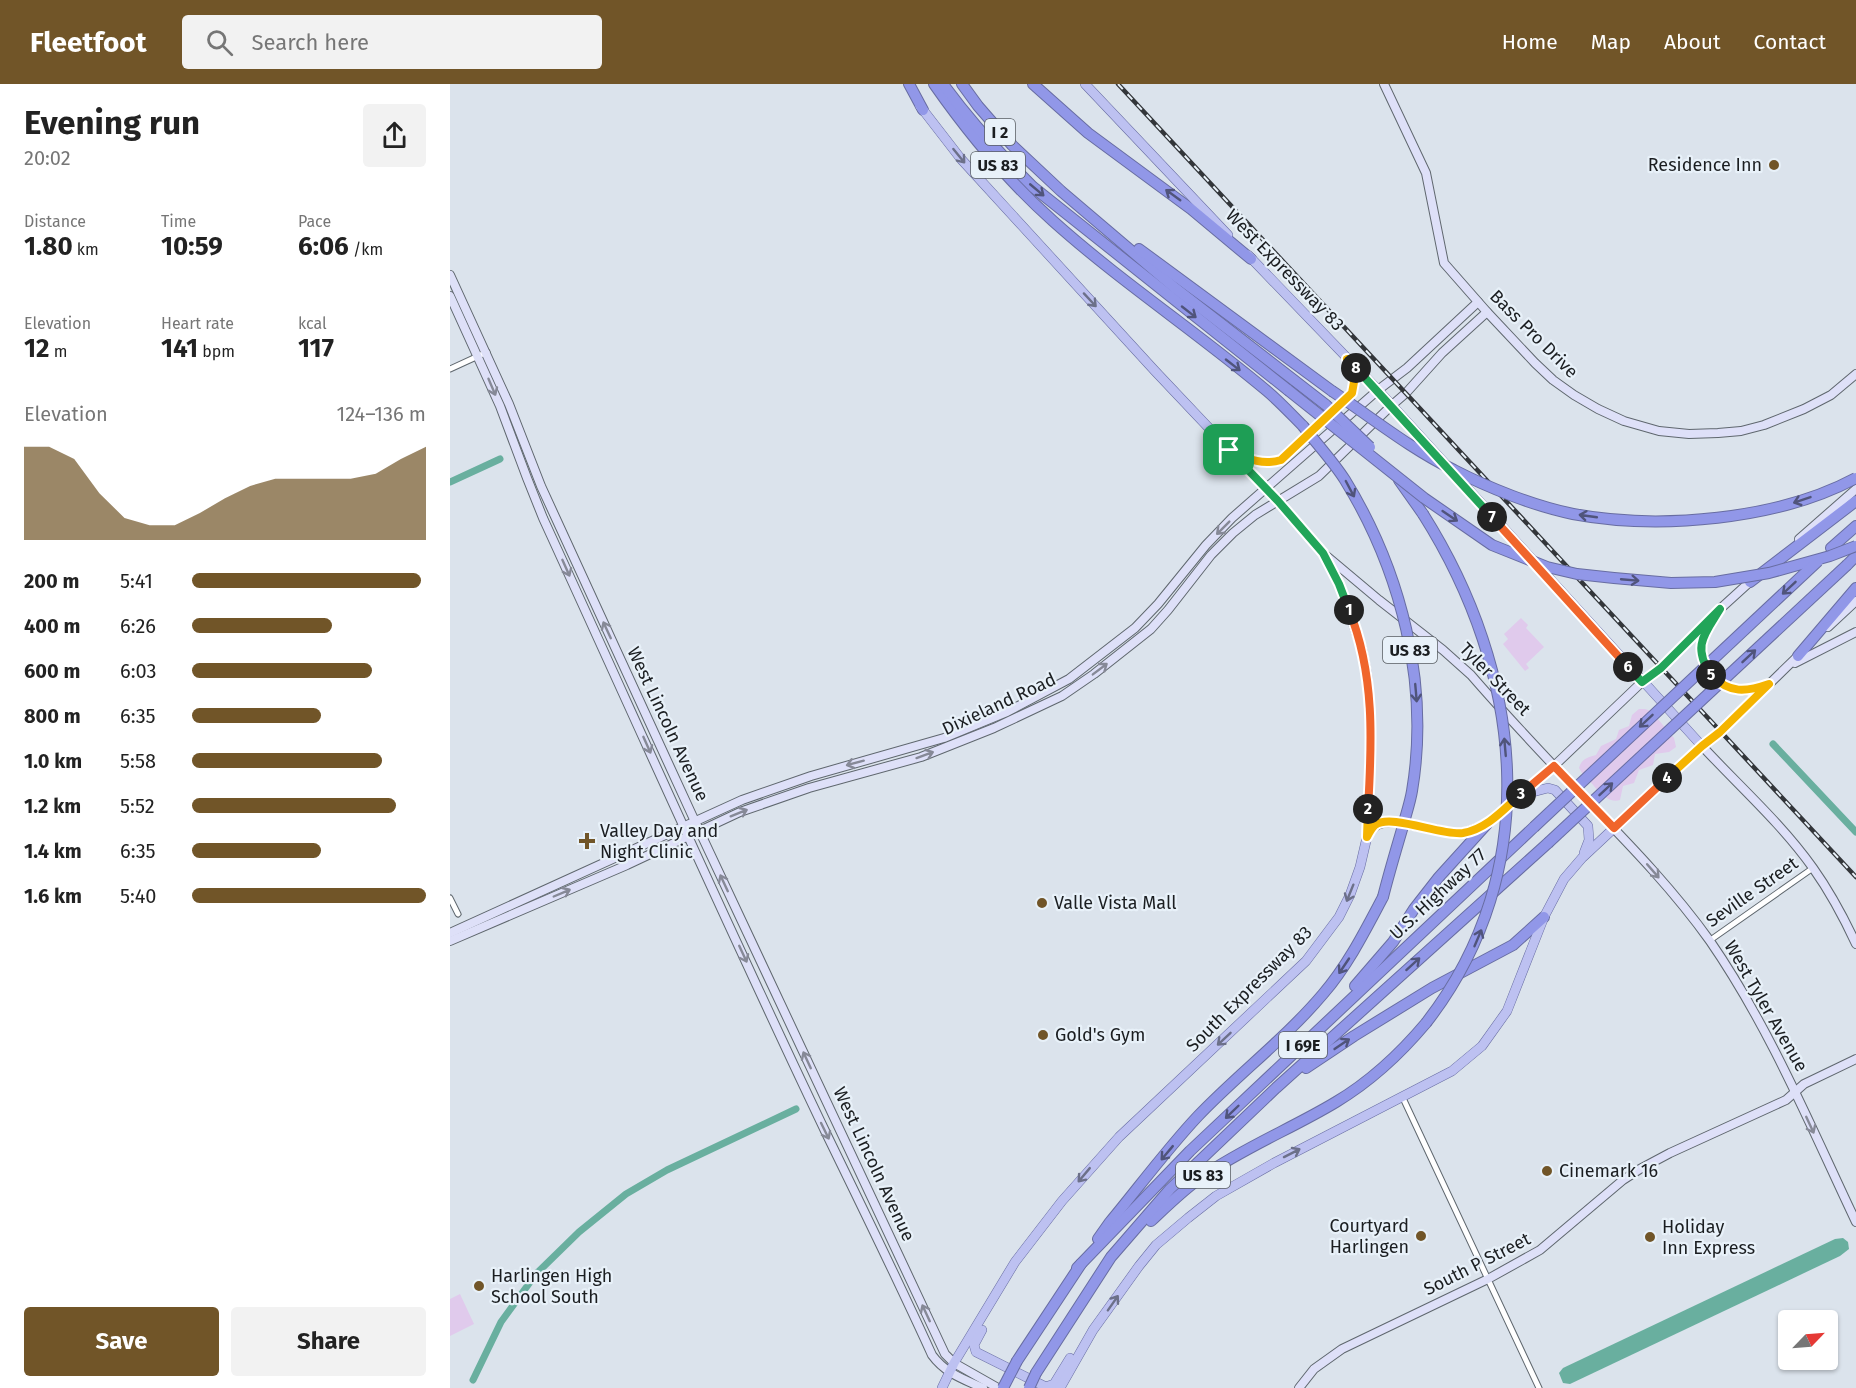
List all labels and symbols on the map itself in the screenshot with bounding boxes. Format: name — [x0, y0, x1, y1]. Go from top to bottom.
road number: I 2 — [985, 119, 1015, 145]
one-way arrow — [952, 148, 965, 164]
road number: US 83 — [971, 152, 1025, 178]
place label: Residence Inn — [1648, 154, 1762, 176]
marker: Residence Inn — [1767, 158, 1781, 172]
one-way arrow — [1029, 183, 1044, 197]
one-way arrow — [1166, 189, 1182, 201]
street label: West Expressway 83 — [1221, 205, 1349, 335]
street label: Bass Pro Drive — [1485, 285, 1583, 383]
one-way arrow — [1083, 293, 1097, 308]
one-way arrow — [1181, 306, 1197, 319]
pin: 8 — [1341, 353, 1371, 383]
one-way arrow — [1225, 358, 1241, 371]
one-way arrow — [487, 378, 498, 396]
pin — [1203, 424, 1254, 475]
one-way arrow — [1344, 480, 1356, 497]
one-way arrow — [1793, 495, 1812, 506]
pin: 7 — [1477, 502, 1507, 532]
one-way arrow — [1441, 510, 1457, 522]
one-way arrow — [1579, 511, 1599, 522]
one-way arrow — [1215, 521, 1230, 536]
one-way arrow — [560, 558, 572, 576]
one-way arrow — [1620, 574, 1640, 585]
one-way arrow — [1781, 581, 1796, 595]
pin: 1 — [1334, 595, 1364, 625]
one-way arrow — [601, 622, 612, 640]
road number: US 83 — [1383, 637, 1437, 663]
street label: Tyler Street — [1455, 638, 1536, 720]
street label: West Lincoln Avenue — [623, 643, 713, 805]
one-way arrow — [1741, 649, 1756, 663]
pin: 6 — [1613, 652, 1643, 682]
pin: 5 — [1696, 660, 1726, 690]
one-way arrow — [1091, 663, 1107, 676]
street label: Dixieland Road — [939, 668, 1059, 740]
one-way arrow — [1411, 682, 1422, 702]
one-way arrow — [1639, 714, 1654, 728]
one-way arrow — [641, 736, 653, 754]
one-way arrow — [1499, 737, 1510, 757]
one-way arrow — [915, 749, 934, 760]
one-way arrow — [846, 758, 865, 770]
pin: 4 — [1652, 763, 1682, 793]
pin: 3 — [1506, 779, 1536, 809]
one-way arrow — [1598, 782, 1613, 796]
pin: 2 — [1353, 794, 1383, 824]
one-way arrow — [729, 806, 748, 817]
place label: Valley Day and Night Clinic — [600, 820, 718, 863]
marker: Valley Day and Night Clinic — [578, 832, 596, 850]
street label: U.S. Highway 77 — [1385, 844, 1491, 944]
street label: Seville Street — [1702, 852, 1803, 932]
one-way arrow — [1646, 863, 1660, 878]
one-way arrow — [718, 875, 730, 893]
one-way arrow — [1344, 883, 1355, 901]
one-way arrow — [552, 887, 570, 898]
place label: Valle Vista Mall — [1054, 892, 1177, 914]
marker: Valle Vista Mall — [1035, 896, 1049, 910]
street label: South Expressway 83 — [1181, 921, 1317, 1057]
one-way arrow — [1473, 929, 1484, 947]
street label: West Tyler Avenue — [1719, 936, 1813, 1076]
one-way arrow — [738, 945, 750, 963]
one-way arrow — [1338, 957, 1350, 973]
one-way arrow — [1405, 957, 1420, 971]
place label: Gold's Gym — [1055, 1024, 1145, 1046]
marker: Gold's Gym — [1036, 1028, 1050, 1042]
one-way arrow — [1216, 1031, 1231, 1046]
road number: I 69E — [1279, 1032, 1327, 1058]
one-way arrow — [1333, 1037, 1350, 1049]
one-way arrow — [801, 1051, 813, 1069]
street label: West Lincoln Avenue — [829, 1083, 919, 1245]
one-way arrow — [1224, 1105, 1239, 1119]
one-way arrow — [1805, 1115, 1817, 1133]
one-way arrow — [820, 1121, 832, 1139]
one-way arrow — [1160, 1145, 1174, 1160]
one-way arrow — [1283, 1147, 1301, 1158]
place label: Cinemark 16 — [1559, 1160, 1658, 1182]
road number: US 83 — [1176, 1162, 1230, 1188]
marker: Cinemark 16 — [1540, 1164, 1554, 1178]
one-way arrow — [1077, 1167, 1091, 1182]
place label: Courtyard Harlingen — [1329, 1215, 1409, 1258]
place label: Holiday Inn Express — [1662, 1216, 1755, 1259]
street label: South P Street — [1420, 1227, 1534, 1300]
marker: Courtyard Harlingen — [1414, 1229, 1428, 1243]
marker: Holiday Inn Express — [1643, 1230, 1657, 1244]
place label: Harlingen High School South — [491, 1265, 612, 1308]
marker: Harlingen High School South — [472, 1279, 486, 1293]
one-way arrow — [1107, 1295, 1119, 1311]
one-way arrow — [919, 1304, 931, 1322]
north arrow — [1778, 1310, 1838, 1370]

